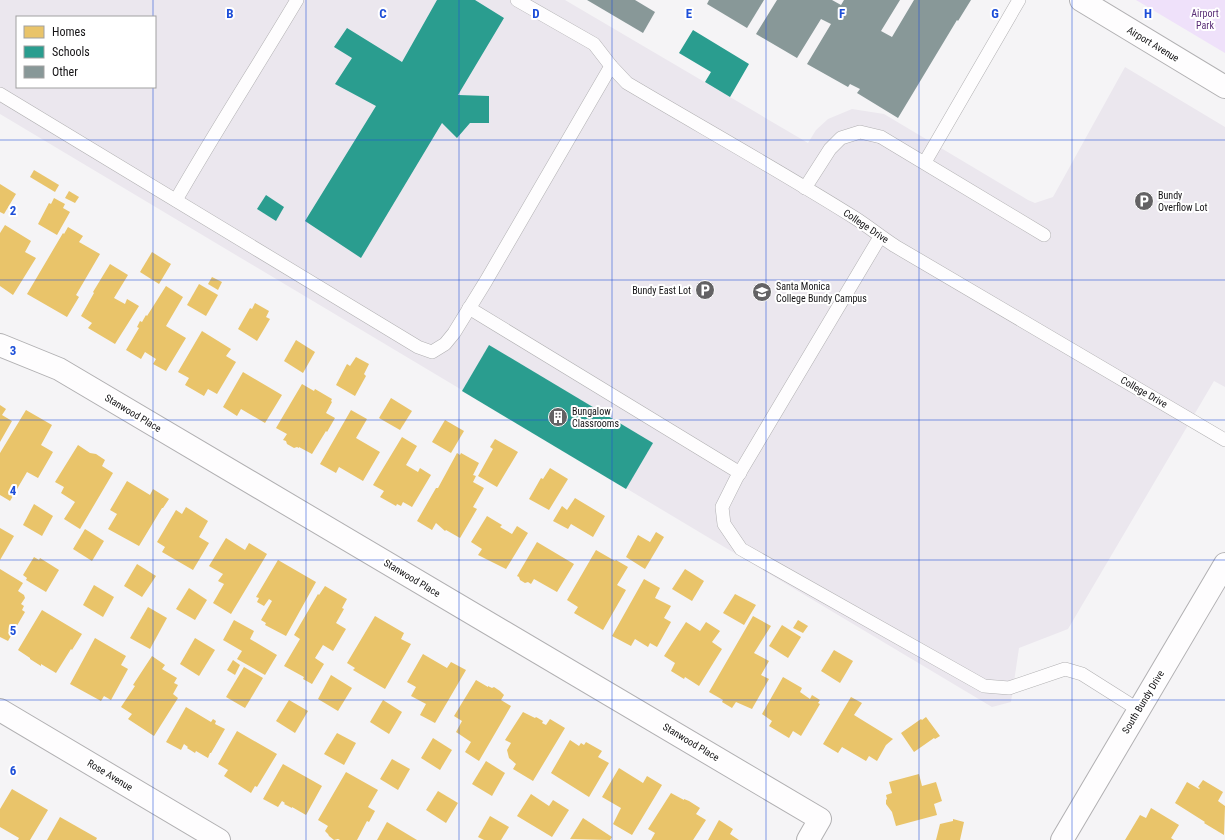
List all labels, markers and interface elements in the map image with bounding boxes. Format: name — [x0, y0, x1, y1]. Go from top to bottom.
text: B — [226, 6, 234, 21]
text: C — [379, 6, 387, 21]
text: D — [532, 6, 540, 21]
text: E — [686, 6, 693, 21]
text: F — [839, 6, 845, 21]
text: G — [991, 6, 999, 21]
text: H — [1144, 6, 1152, 21]
park label: Airport Park — [1191, 8, 1219, 31]
legend — [16, 16, 156, 88]
street label: Airport Avenue — [1125, 24, 1181, 64]
text: Homes — [52, 25, 86, 39]
text: Schools — [52, 45, 90, 59]
text: Other — [52, 65, 78, 79]
parking icon: Bundy Overflow Lot — [1133, 190, 1155, 212]
place label: Bundy Overflow Lot — [1158, 190, 1208, 213]
text: 2 — [10, 203, 17, 218]
street label: College Drive — [841, 207, 891, 245]
parking icon: Bundy East Lot — [694, 279, 716, 301]
school or university icon: Santa Monica College Bundy Campus — [751, 281, 773, 303]
place label: Santa Monica College Bundy Campus — [776, 281, 867, 304]
place label: Bundy East Lot — [632, 285, 691, 296]
text: 3 — [10, 343, 16, 358]
street label: College Drive — [1119, 374, 1169, 410]
street label: Stanwood Place — [103, 392, 163, 434]
building icon: Bungalow Classrooms — [547, 406, 569, 428]
place label: Bungalow Classrooms — [572, 406, 619, 429]
text: 4 — [10, 483, 17, 498]
street label: Stanwood Place — [382, 557, 442, 599]
text: 5 — [10, 623, 17, 638]
street label: South Bundy Drive — [1120, 668, 1166, 736]
street label: Stanwood Place — [661, 721, 721, 763]
street label: Rose Avenue — [85, 757, 135, 793]
text: 6 — [10, 763, 17, 778]

